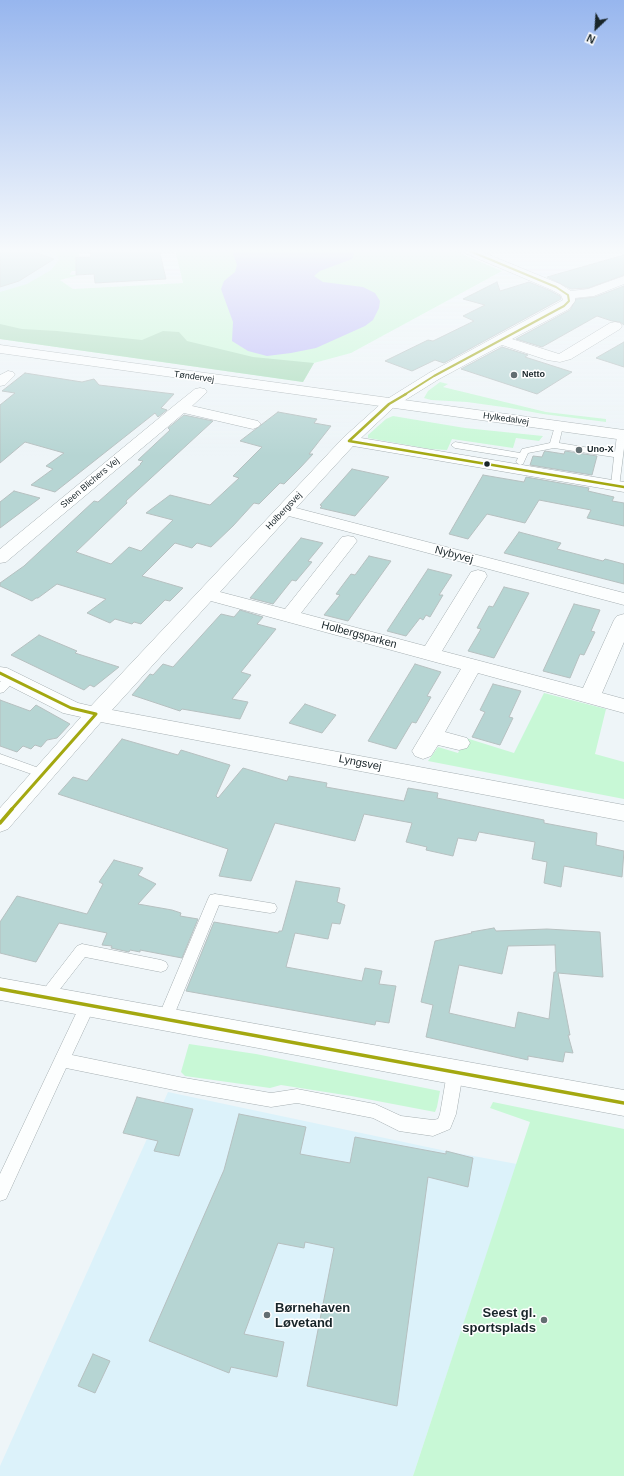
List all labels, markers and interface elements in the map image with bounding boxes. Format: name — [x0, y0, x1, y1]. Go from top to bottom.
north arrow — [576, 8, 616, 48]
text: N — [585, 32, 597, 46]
street label: Tøndervej — [173, 369, 215, 385]
marker: Netto — [509, 370, 519, 380]
place label: Netto — [522, 370, 545, 380]
street label: Hylkedalvej — [482, 410, 530, 428]
marker: Uno-X — [574, 445, 584, 455]
place label: Uno-X — [587, 445, 613, 455]
street label: Steen Blichers Vej — [59, 455, 121, 511]
unlabelled marker — [482, 459, 492, 469]
street label: Holbergsvej — [264, 490, 304, 532]
street label: Nybyvej — [433, 544, 475, 566]
street label: Holbergsparken — [320, 619, 398, 651]
street label: Lyngsvej — [338, 752, 382, 774]
place label: Børnehaven Løvetand — [275, 1300, 350, 1331]
place label: Seest gl. sportsplads — [462, 1305, 536, 1336]
marker: Børnehaven Løvetand — [262, 1310, 272, 1320]
marker: Seest gl. sportsplads — [539, 1315, 549, 1325]

